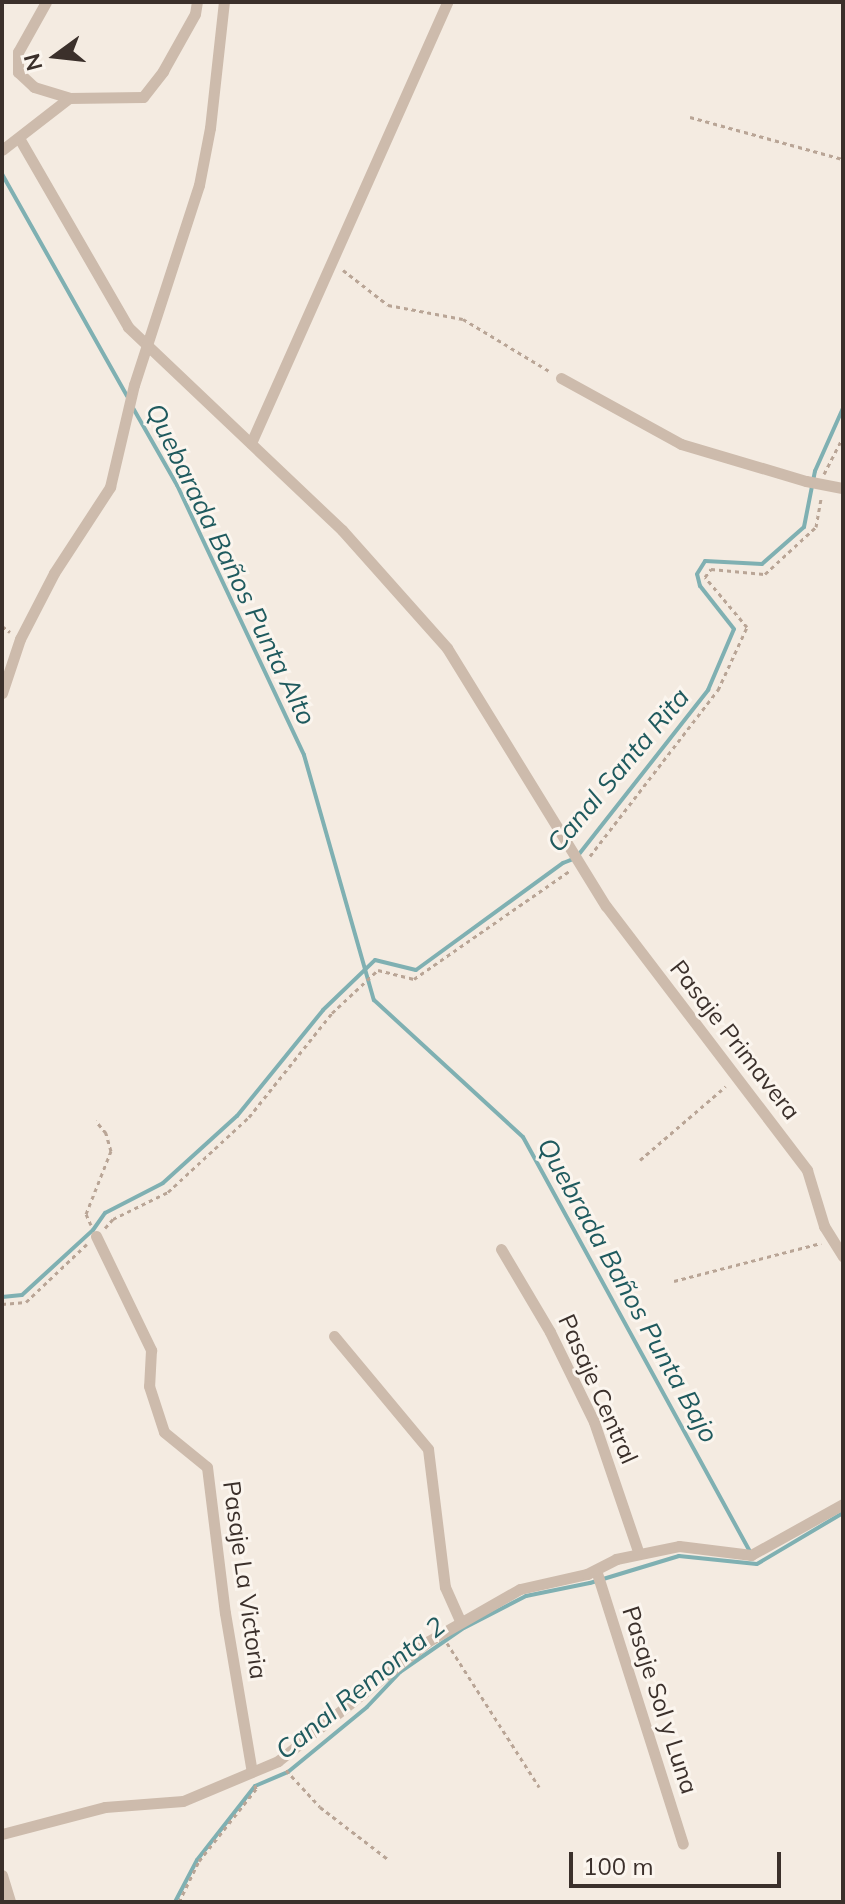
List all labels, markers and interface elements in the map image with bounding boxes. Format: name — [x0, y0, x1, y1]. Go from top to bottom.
north arrow — [16, 16, 96, 96]
text: N — [17, 51, 48, 74]
water label: Quebarada Baños Punta Alto — [139, 398, 323, 730]
water label: Canal Santa Rita — [540, 682, 696, 858]
street label: Pasaje Primavera — [664, 954, 806, 1126]
water label: Quebrada Baños Punta Bajo — [531, 1132, 725, 1448]
street label: Pasaje Central — [552, 1310, 644, 1468]
street label: Pasaje La Victoria — [217, 1479, 273, 1681]
street label: Pasaje Sol y Luna — [616, 1603, 704, 1797]
water label: Canal Remonta 2 — [269, 1610, 451, 1766]
scale bar — [573, 1836, 785, 1886]
text: 100 m — [583, 1851, 654, 1881]

